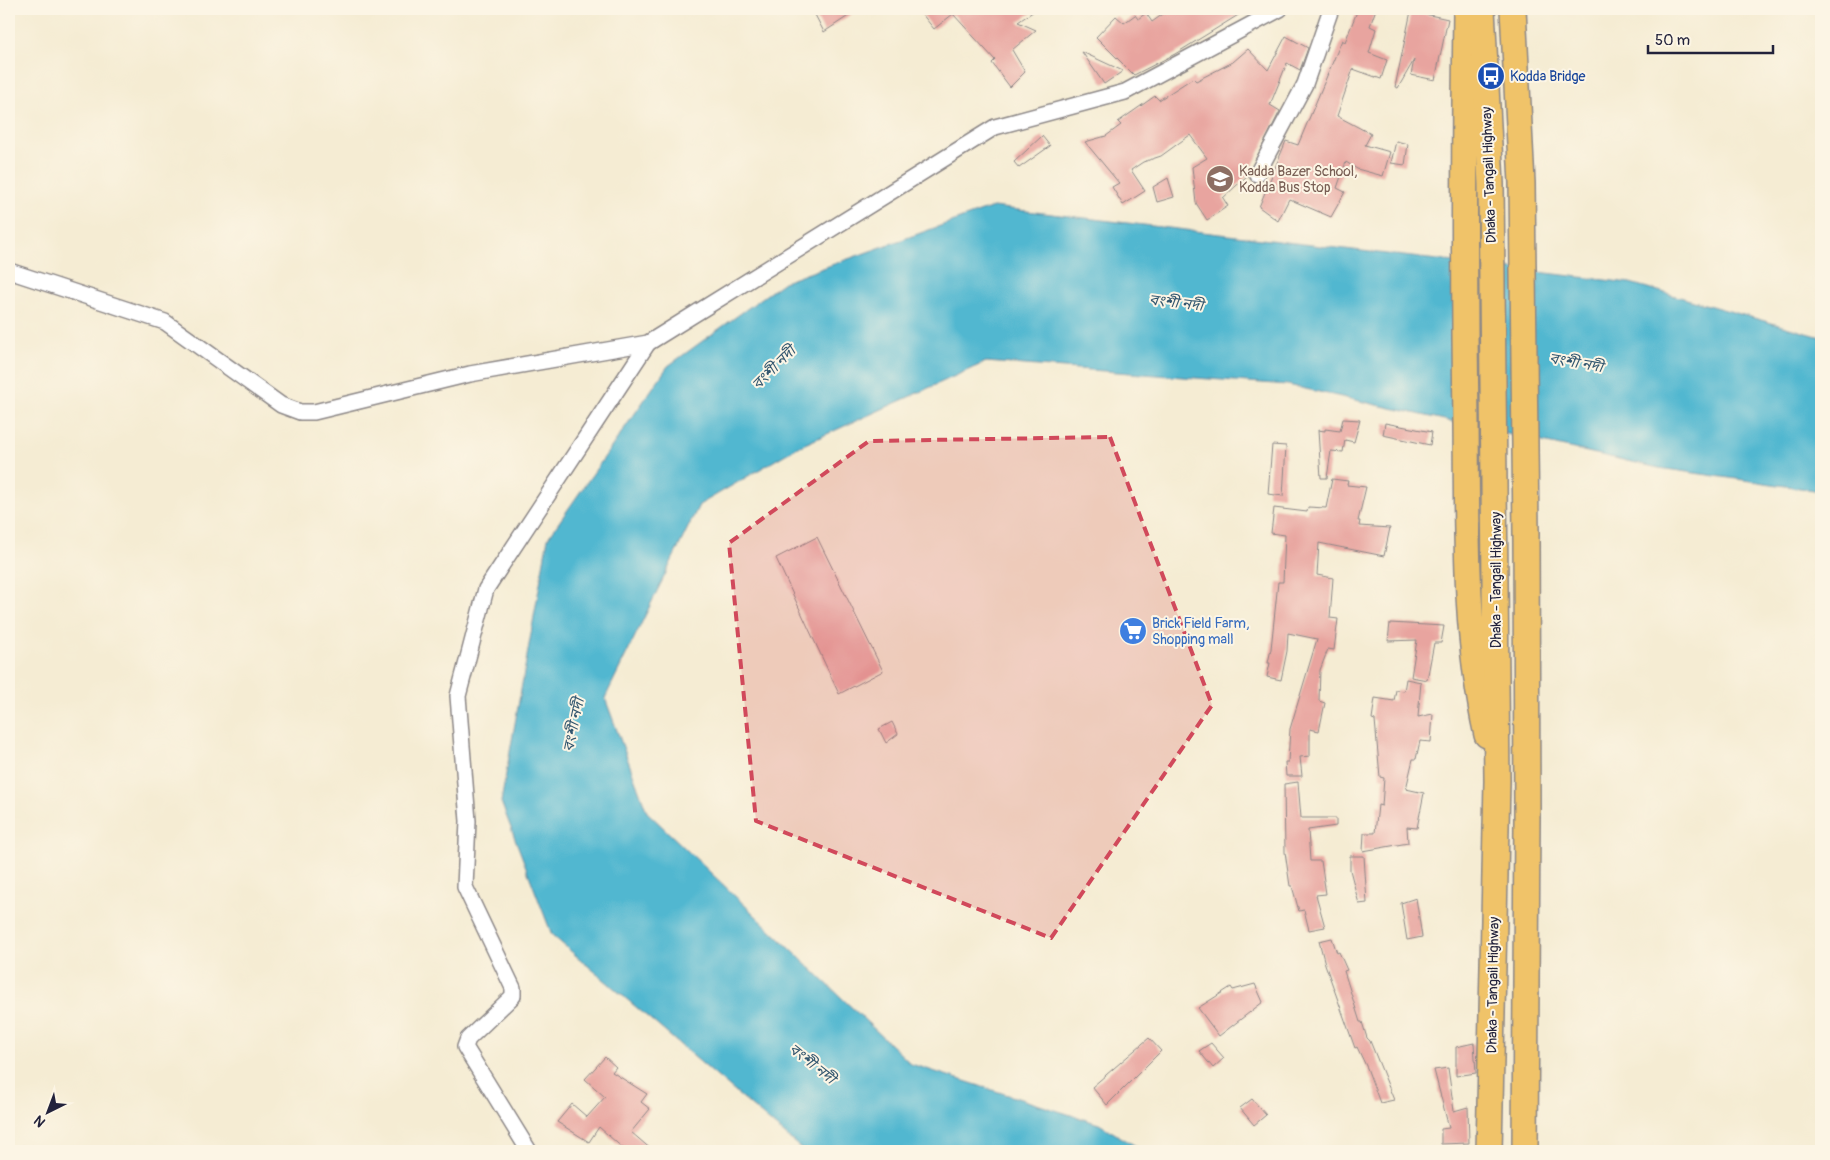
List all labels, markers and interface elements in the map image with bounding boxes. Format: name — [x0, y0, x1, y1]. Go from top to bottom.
scale bar — [1648, 22, 1772, 54]
text: 50 m — [1655, 31, 1690, 50]
bus stop icon: Kodda Bridge — [1476, 61, 1506, 91]
place label: Kodda Bridge — [1510, 68, 1585, 85]
street label: Dhaka - Tangail Highway — [1478, 106, 1500, 244]
place label: Kadda Bazer School, Kodda Bus Stop — [1239, 163, 1358, 196]
school or university icon: Kadda Bazer School, Kodda Bus Stop — [1205, 164, 1235, 194]
water label: বংশী নদী — [1148, 290, 1207, 316]
water label: বংশী নদী — [748, 340, 802, 394]
water label: বংশী নদী — [1548, 349, 1607, 378]
street label: Dhaka - Tangail Highway — [1488, 512, 1505, 648]
place label: Brick Field Farm, Shopping mall — [1152, 615, 1250, 648]
supermarket icon: Brick Field Farm, Shopping mall — [1118, 616, 1148, 646]
water label: বংশী নদী — [559, 694, 590, 754]
street label: Dhaka - Tangail Highway — [1483, 917, 1503, 1053]
water label: বংশী নদী — [785, 1040, 841, 1090]
north arrow — [22, 1088, 72, 1138]
text: N — [30, 1112, 49, 1131]

